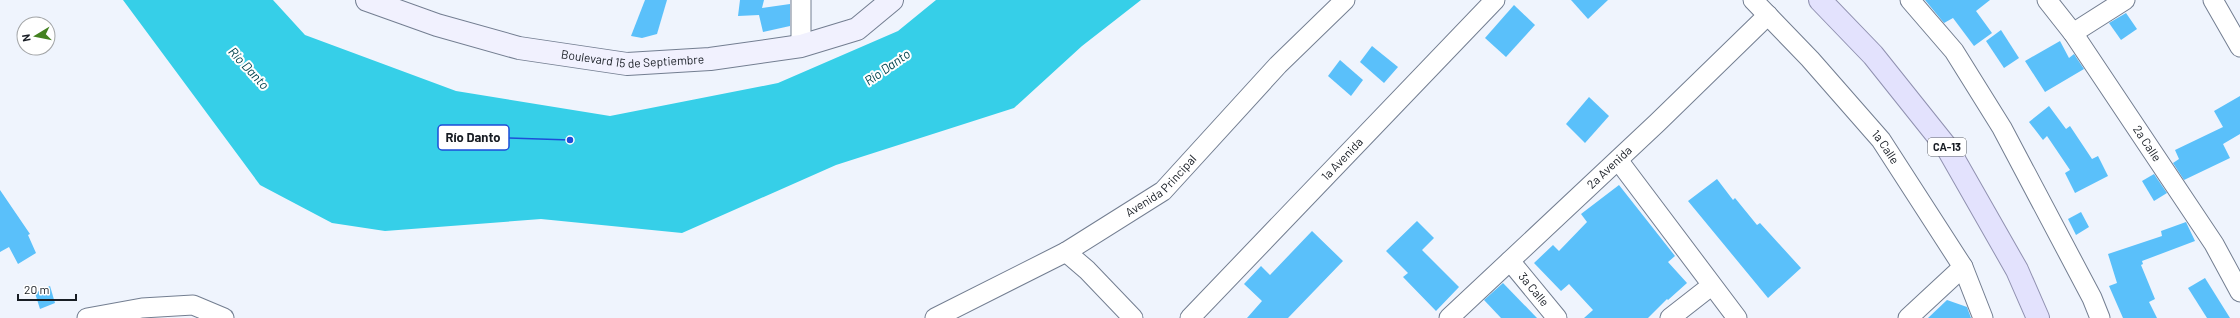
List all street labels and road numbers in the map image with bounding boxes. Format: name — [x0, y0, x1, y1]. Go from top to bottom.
street label: Boulevard 15 de Septiembre — [560, 46, 704, 70]
street label: 2a Calle — [2131, 122, 2165, 164]
street label: 1a Calle — [1869, 127, 1903, 166]
street label: 1a Avenida — [1318, 134, 1365, 183]
road number: CA-13 — [1928, 138, 1966, 156]
street label: 2a Avenida — [1584, 143, 1634, 191]
street label: Avenida Principal — [1122, 151, 1199, 219]
street label: 3a Calle — [1516, 269, 1552, 309]

